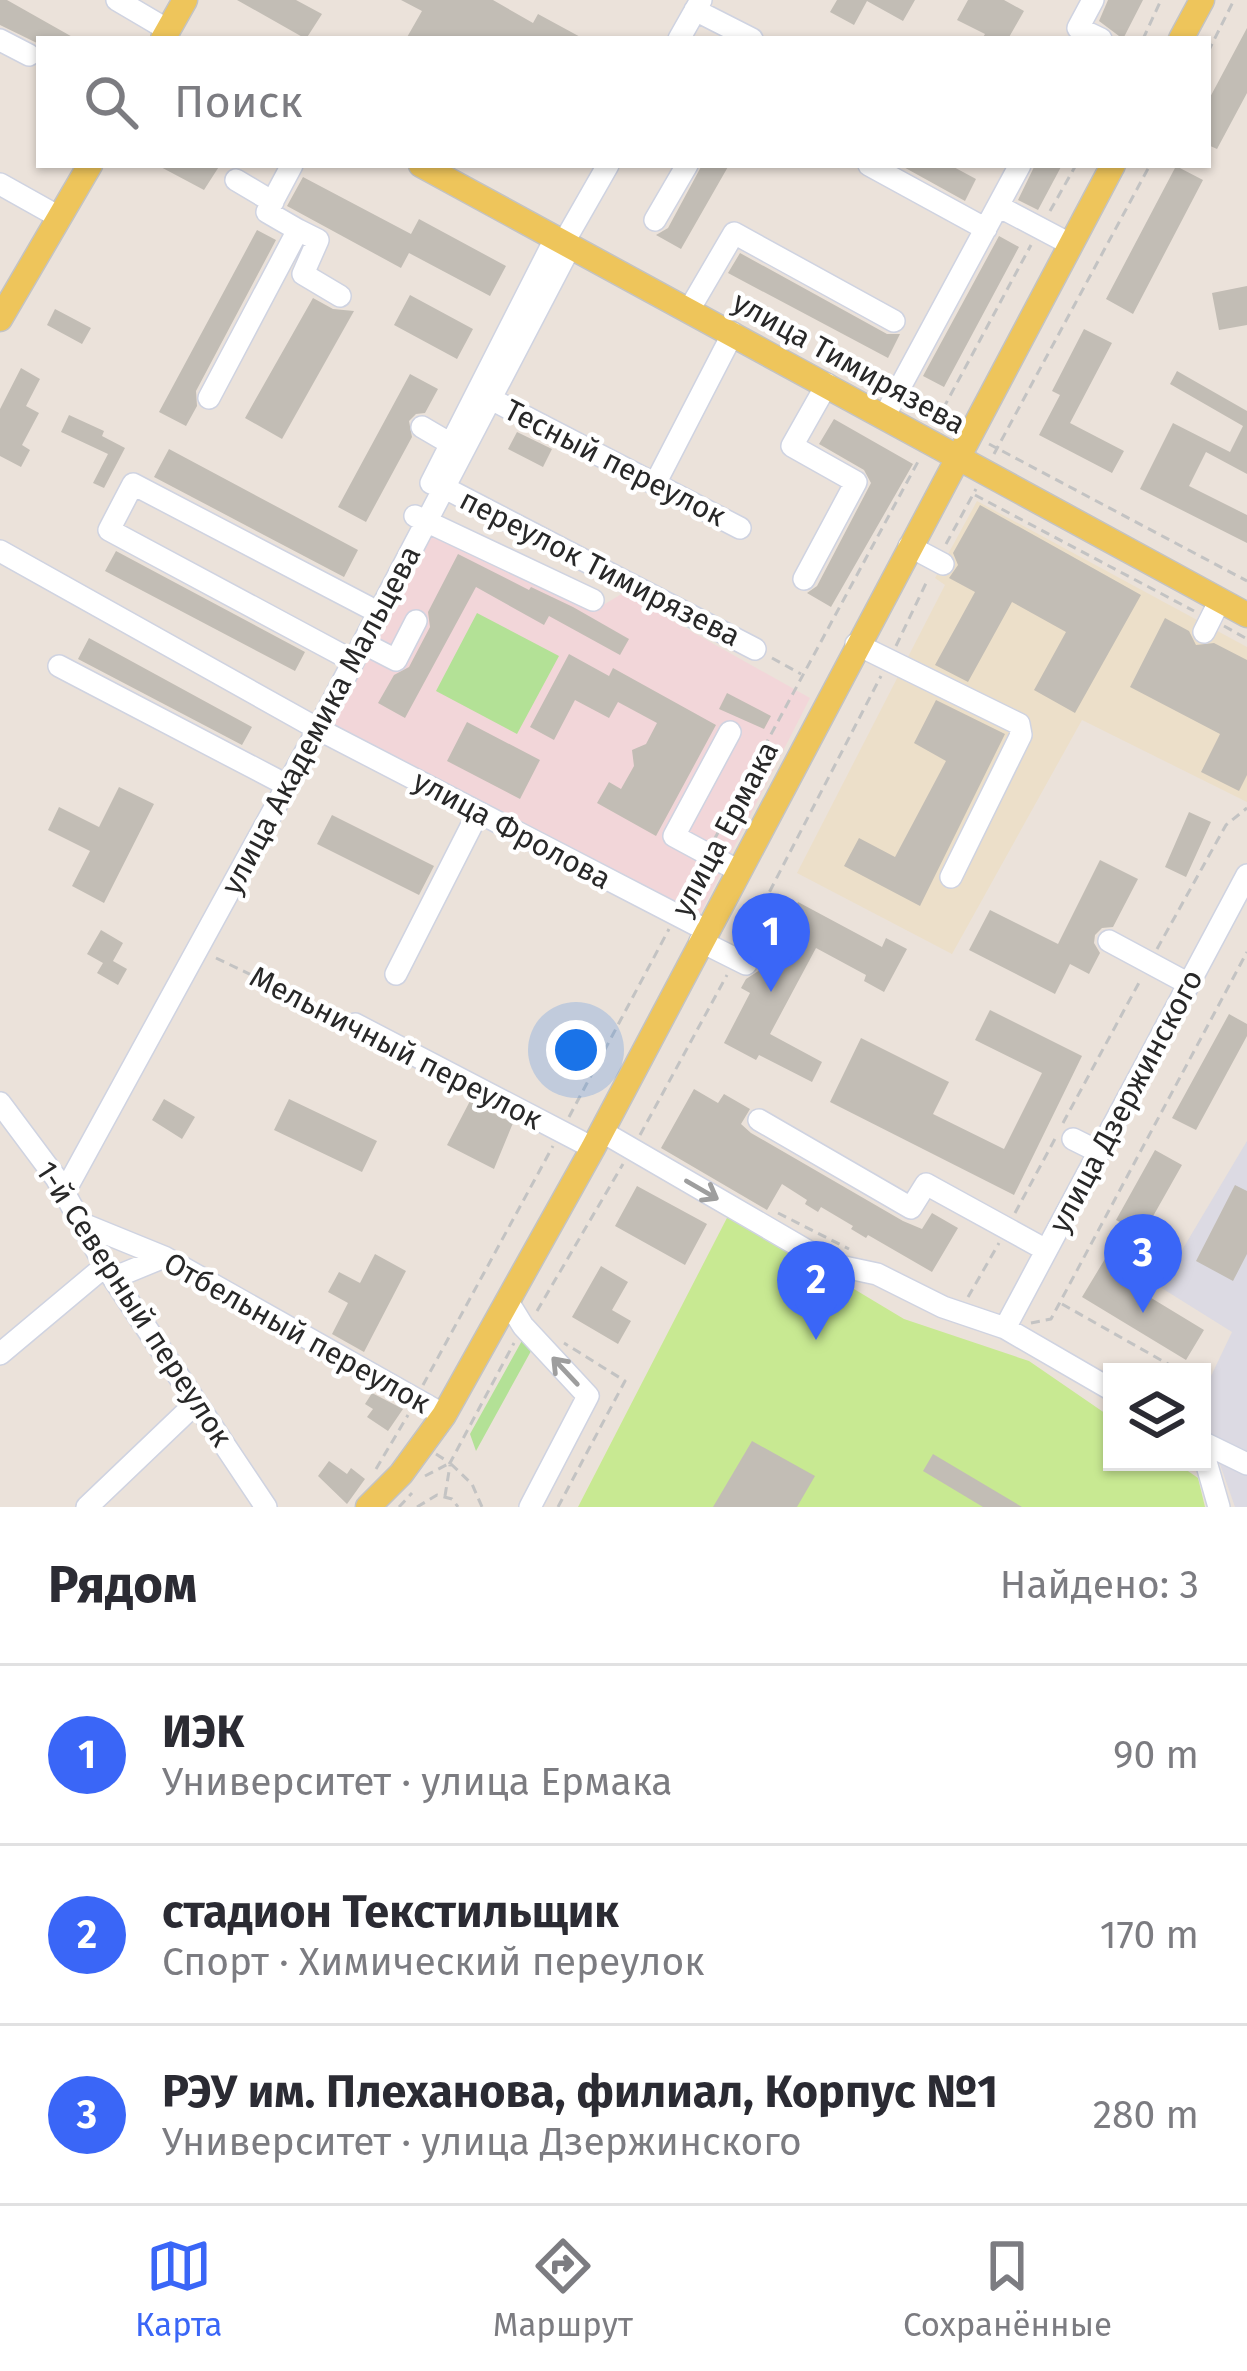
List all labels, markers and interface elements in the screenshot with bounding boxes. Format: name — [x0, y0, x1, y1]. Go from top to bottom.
search box — [36, 36, 1211, 168]
icon: search — [78, 69, 144, 135]
text: Поиск — [174, 75, 303, 129]
street label: улица Тимирязева — [726, 284, 972, 442]
street label: Тесный переулок — [498, 392, 732, 534]
street label: переулок Тимирязева — [454, 482, 746, 654]
street label: улица Академика Мальцева — [214, 540, 428, 900]
street label: улица Ермака — [664, 735, 786, 923]
street label: улица Фролова — [407, 763, 617, 897]
pin: 1 — [732, 893, 810, 992]
street label: Мельничный переулок — [244, 959, 549, 1138]
street label: улица Дзержинского — [1041, 963, 1211, 1239]
your location — [546, 1020, 606, 1080]
street label: 1-й Северный переулок — [28, 1154, 240, 1454]
one-way arrow — [684, 1179, 719, 1203]
pin: 3 — [1104, 1214, 1182, 1313]
pin: 2 — [777, 1241, 855, 1340]
street label: Отбельный переулок — [158, 1245, 437, 1421]
one-way arrow — [552, 1357, 579, 1387]
map controls — [1103, 1363, 1211, 1471]
button: layers — [1103, 1363, 1211, 1471]
text: Рядом — [48, 1554, 197, 1616]
text: Найдено: 3 — [1000, 1562, 1199, 1608]
text: ИЭК — [162, 1705, 244, 1759]
text: 1 — [78, 1732, 96, 1778]
text: 90 m — [1113, 1732, 1199, 1778]
text: Университет · улица Ермака — [162, 1759, 673, 1805]
text: стадион Текстильщик — [162, 1885, 619, 1939]
text: 2 — [77, 1912, 97, 1958]
text: 170 m — [1100, 1912, 1199, 1958]
text: Спорт · Химический переулок — [162, 1939, 704, 1985]
text: РЭУ им. Плеханова, филиал, Корпус №1 — [162, 2065, 998, 2119]
text: 3 — [77, 2092, 97, 2138]
text: 280 m — [1093, 2092, 1199, 2138]
text: Университет · улица Дзержинского — [162, 2119, 802, 2165]
tab: Карта — [135, 2233, 223, 2345]
tab: Маршрут — [493, 2233, 633, 2345]
tab: Сохранённые — [903, 2233, 1112, 2345]

